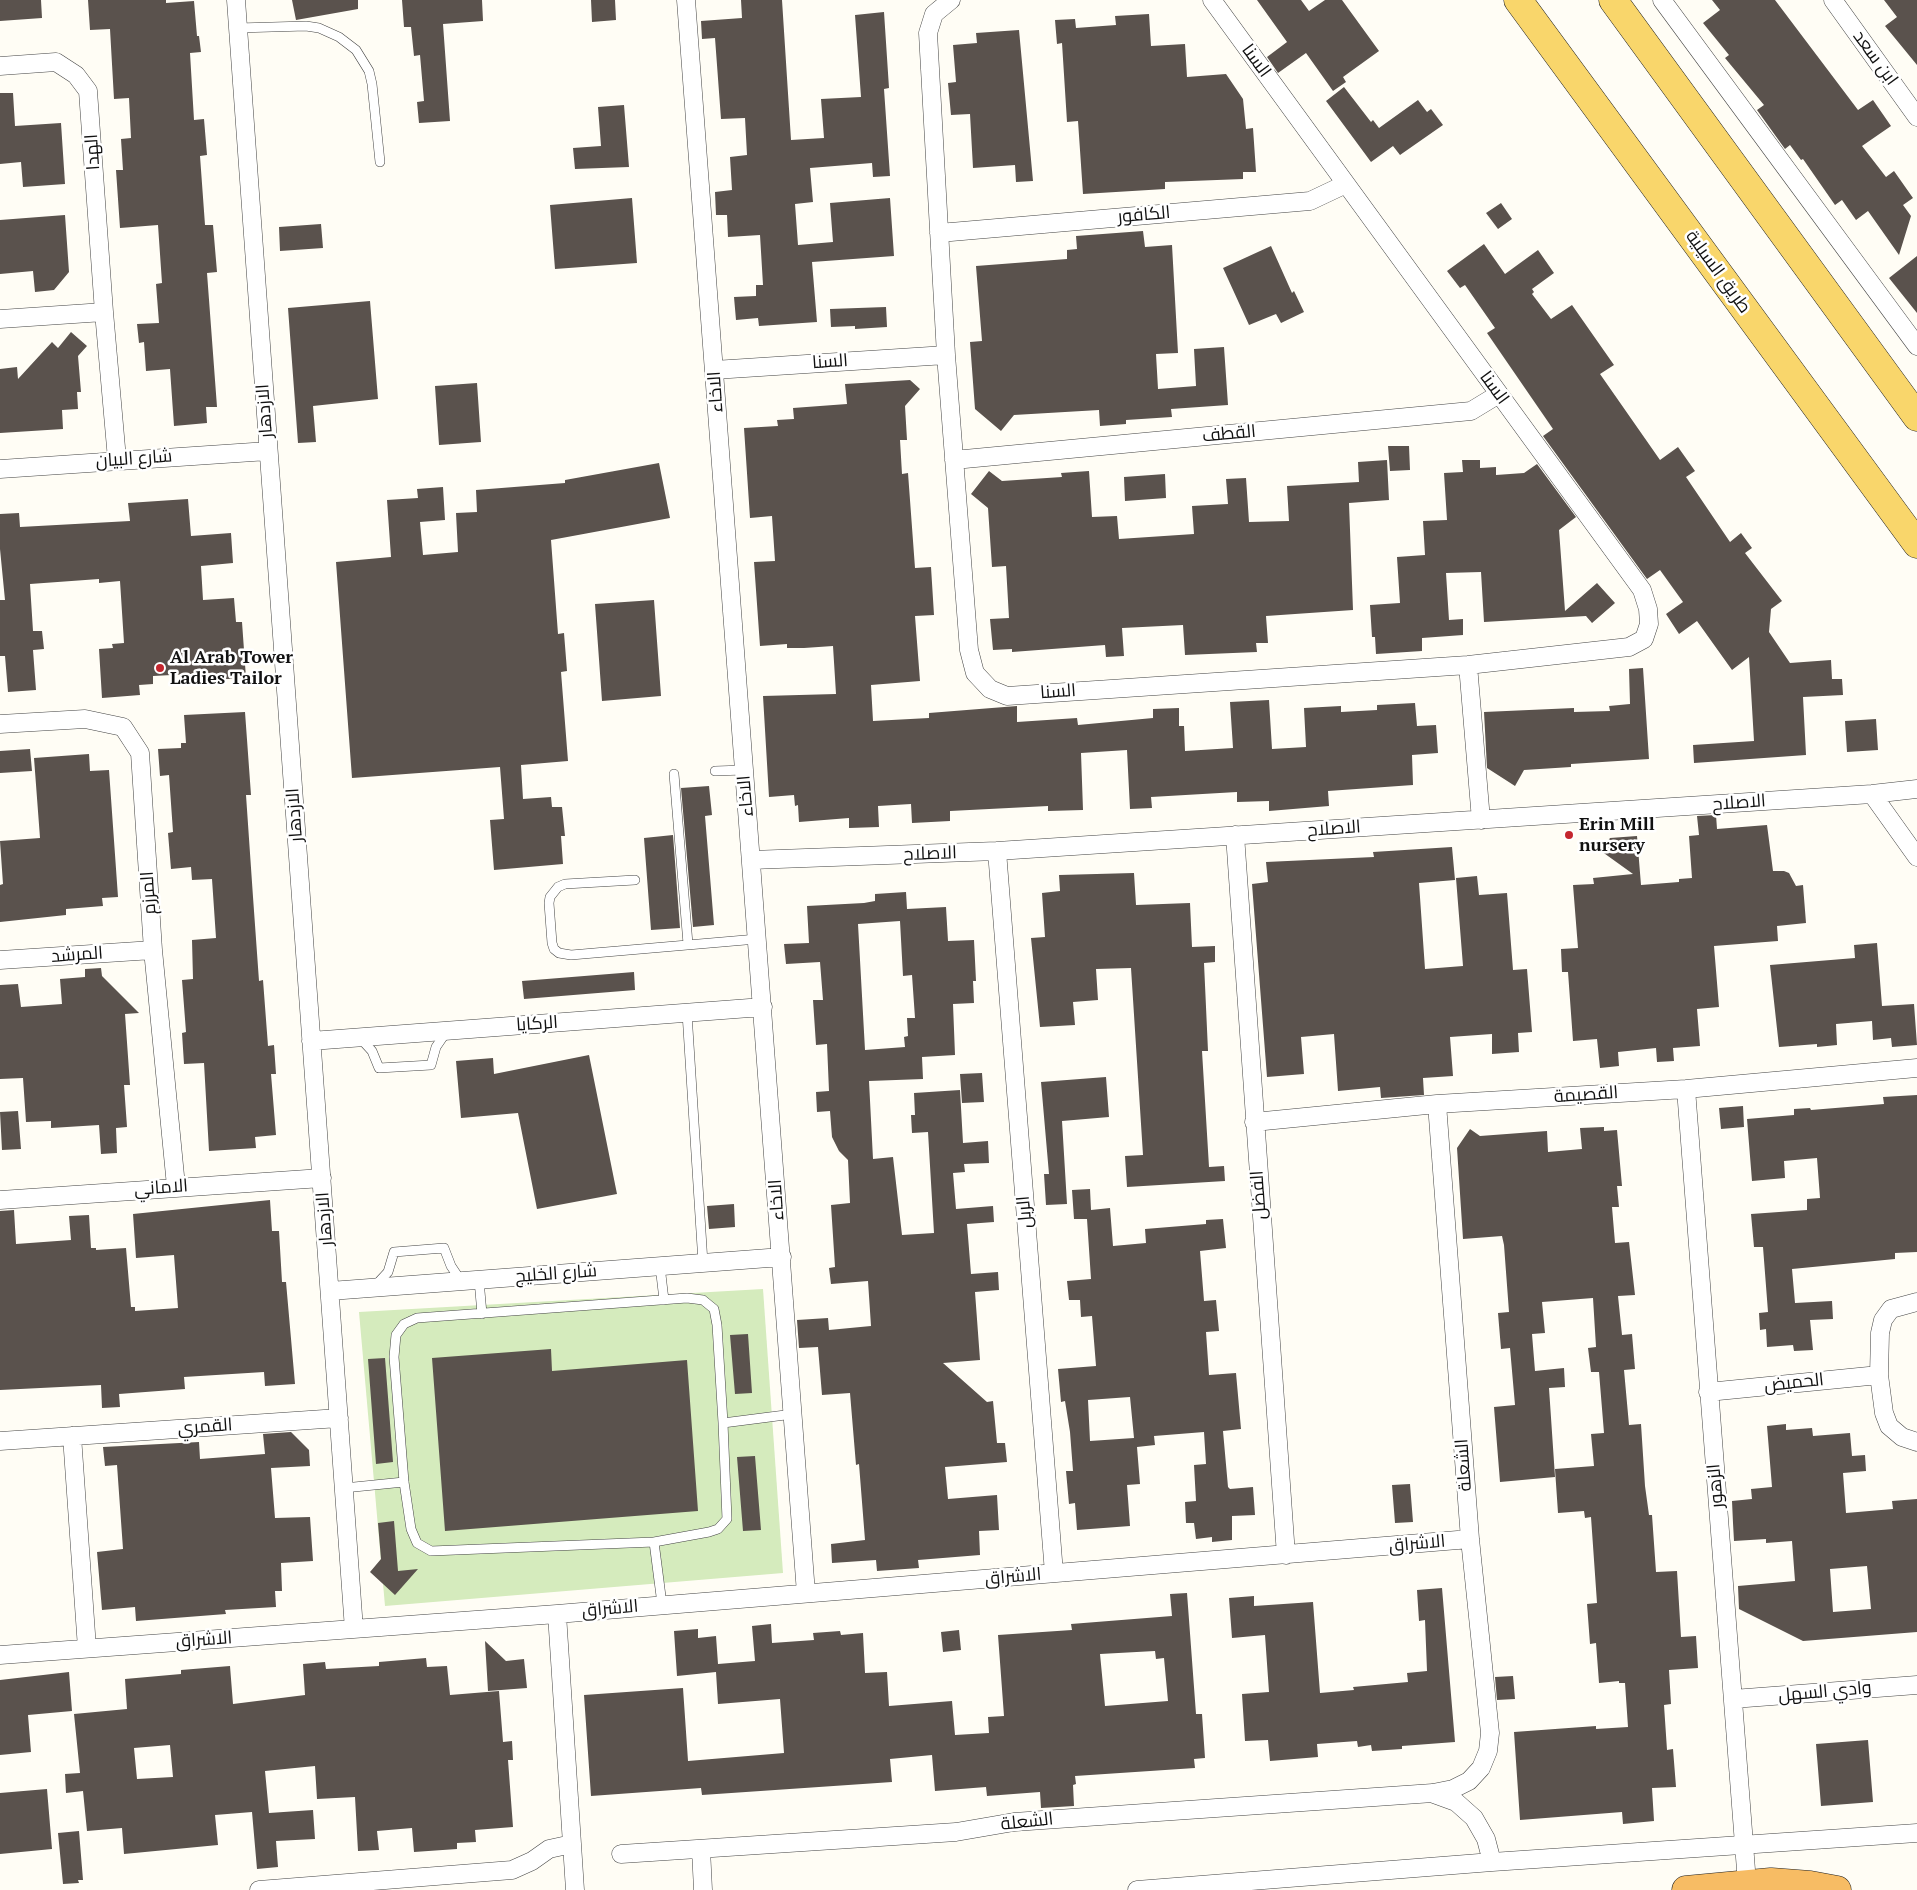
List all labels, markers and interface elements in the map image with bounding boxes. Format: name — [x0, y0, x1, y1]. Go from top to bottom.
street label: ابن سعد — [1848, 26, 1902, 90]
street label: السنا — [1237, 40, 1275, 82]
street label: الهدا — [81, 133, 105, 171]
street label: الكافور — [1117, 202, 1171, 228]
street label: طريق السيلية — [1681, 226, 1755, 318]
street label: السنا — [811, 350, 849, 374]
street label: السنا — [1475, 367, 1513, 409]
street label: الاخاء — [704, 371, 728, 413]
street label: الازدهار — [252, 383, 278, 439]
street label: القطف — [1201, 421, 1257, 447]
street label: شارع البيان — [95, 446, 173, 472]
place label: Al Arab Tower Ladies Tailor — [170, 647, 293, 690]
marker: Al Arab Tower Ladies Tailor — [154, 662, 166, 674]
street label: السنا — [1039, 680, 1077, 704]
street label: الاخاء — [733, 774, 759, 818]
street label: الازدهار — [282, 787, 308, 843]
street label: الاصلاح — [1711, 790, 1767, 816]
place label: Erin Mill nursery — [1579, 814, 1655, 856]
street label: الاصلاح — [1306, 816, 1362, 842]
marker: Erin Mill nursery — [1563, 829, 1575, 841]
street label: الاصلاح — [903, 842, 957, 866]
street label: المرزم — [137, 871, 161, 915]
street label: المرشد — [50, 942, 104, 968]
street label: الركايا — [515, 1012, 559, 1036]
street label: القصيمة — [1553, 1082, 1619, 1108]
street label: الفضل — [1247, 1170, 1271, 1220]
street label: الاماني — [133, 1175, 189, 1201]
street label: الاخاء — [765, 1179, 789, 1221]
street label: الازدهار — [312, 1191, 338, 1247]
street label: الربل — [1013, 1195, 1037, 1229]
street label: شارع الخليج — [514, 1260, 598, 1288]
street label: الحميض — [1763, 1369, 1825, 1397]
street label: القمري — [177, 1414, 233, 1440]
street label: الشعلة — [1451, 1438, 1477, 1492]
street label: الزهور — [1703, 1463, 1729, 1509]
street label: الاشراق — [1388, 1531, 1446, 1557]
street label: الاشراق — [984, 1564, 1042, 1590]
street label: الاشراق — [581, 1596, 639, 1622]
street label: الاشراق — [175, 1627, 233, 1653]
street label: وادي السهل — [1777, 1677, 1873, 1707]
street label: الشعلة — [1000, 1809, 1054, 1835]

